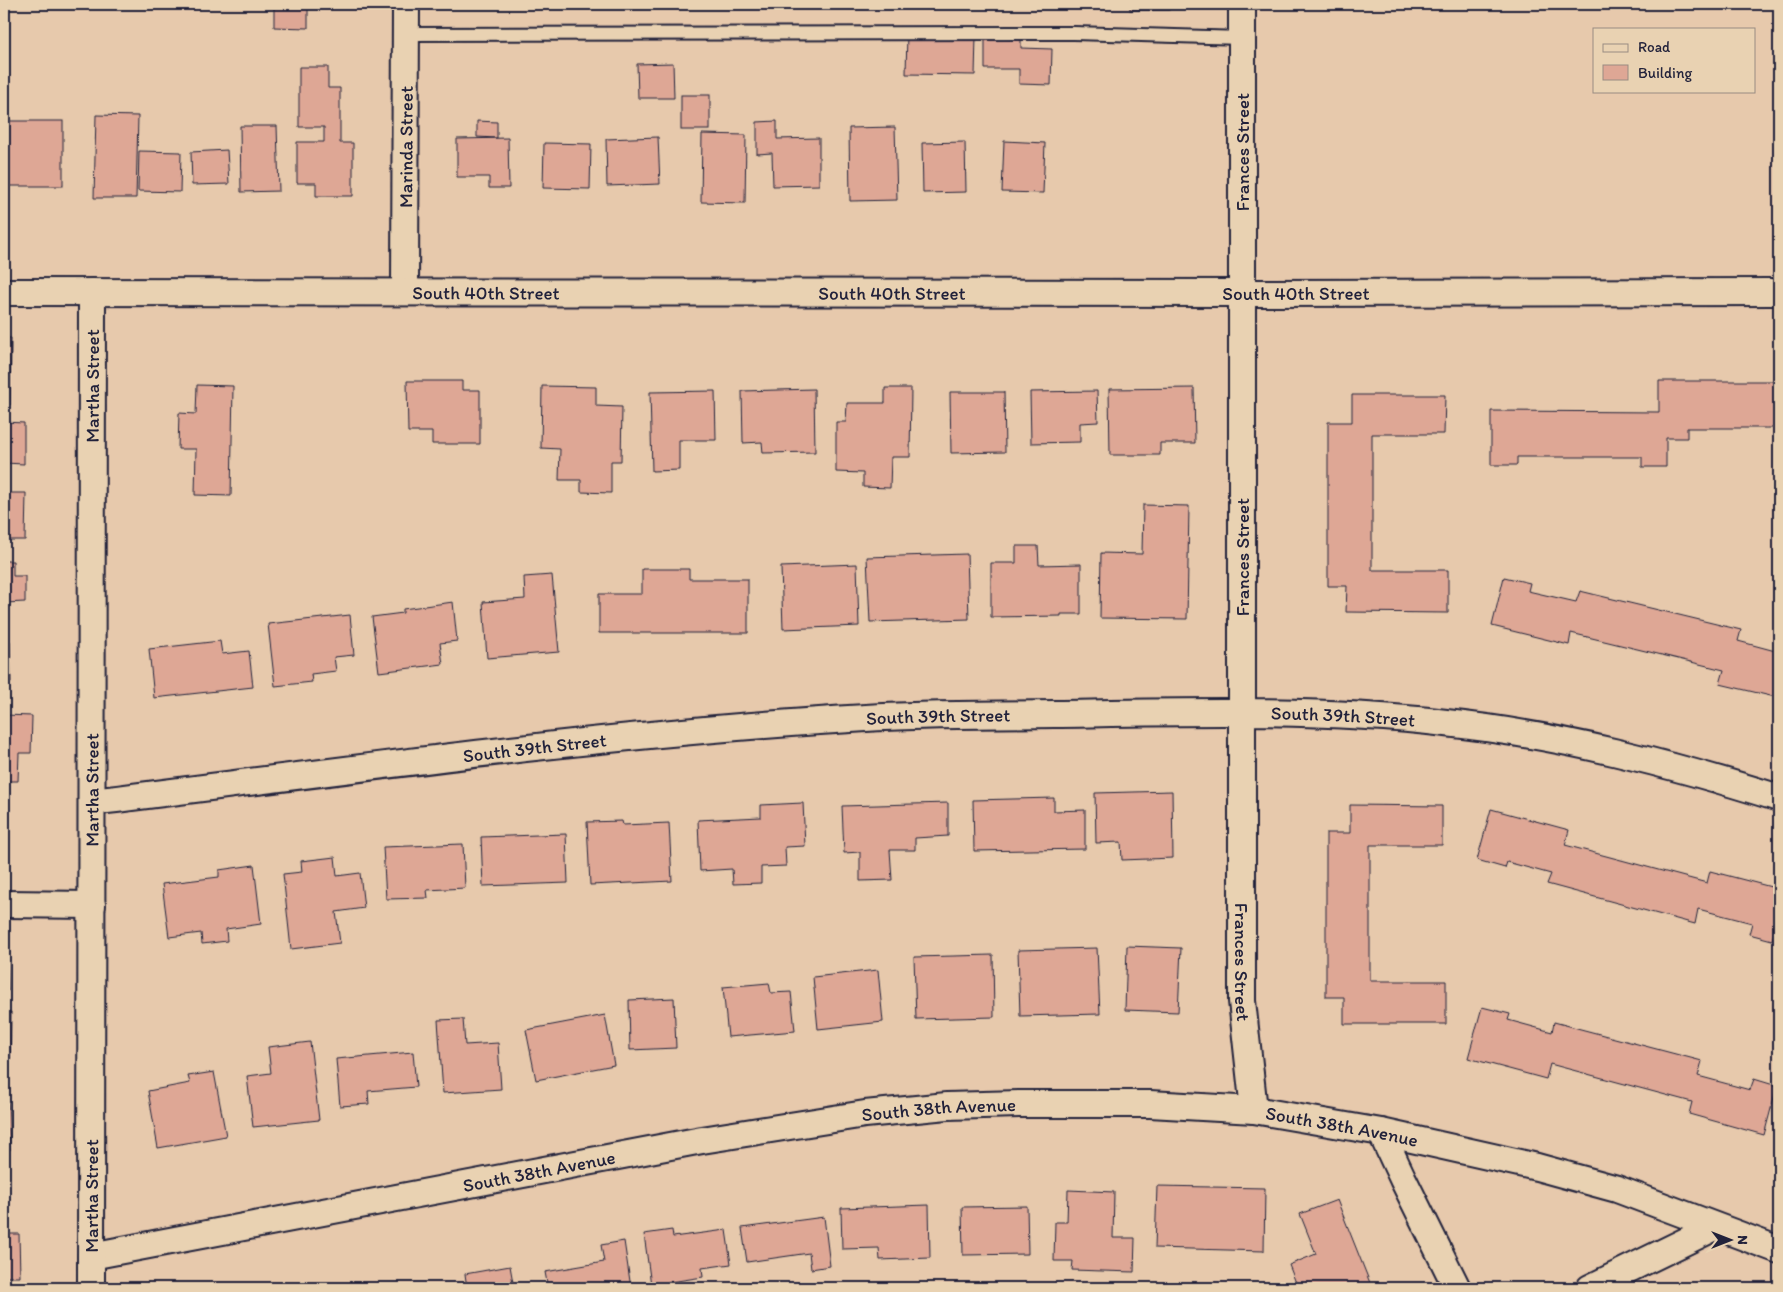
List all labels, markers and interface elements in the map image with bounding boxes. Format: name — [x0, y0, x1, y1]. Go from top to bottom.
legend — [1593, 28, 1756, 92]
text: Road — [1638, 38, 1671, 56]
text: Building — [1638, 64, 1692, 82]
street label: Marinda Street — [394, 86, 417, 208]
street label: Frances Street — [1231, 93, 1254, 211]
street label: South 40th Street — [412, 281, 560, 304]
street label: South 40th Street — [818, 281, 966, 304]
street label: South 40th Street — [1222, 281, 1370, 305]
street label: Martha Street — [80, 329, 103, 443]
street label: Frances Street — [1231, 498, 1254, 616]
street label: South 39th Street — [1271, 701, 1416, 731]
street label: South 39th Street — [865, 703, 1011, 729]
street label: South 39th Street — [461, 728, 608, 767]
street label: Martha Street — [80, 733, 103, 847]
street label: Frances Street — [1231, 903, 1256, 1022]
street label: South 38th Avenue — [861, 1093, 1016, 1126]
street label: South 38th Avenue — [1264, 1101, 1421, 1152]
street label: Martha Street — [80, 1139, 103, 1253]
street label: South 38th Avenue — [461, 1145, 617, 1197]
north arrow — [1706, 1214, 1756, 1264]
text: N — [1734, 1235, 1751, 1245]

